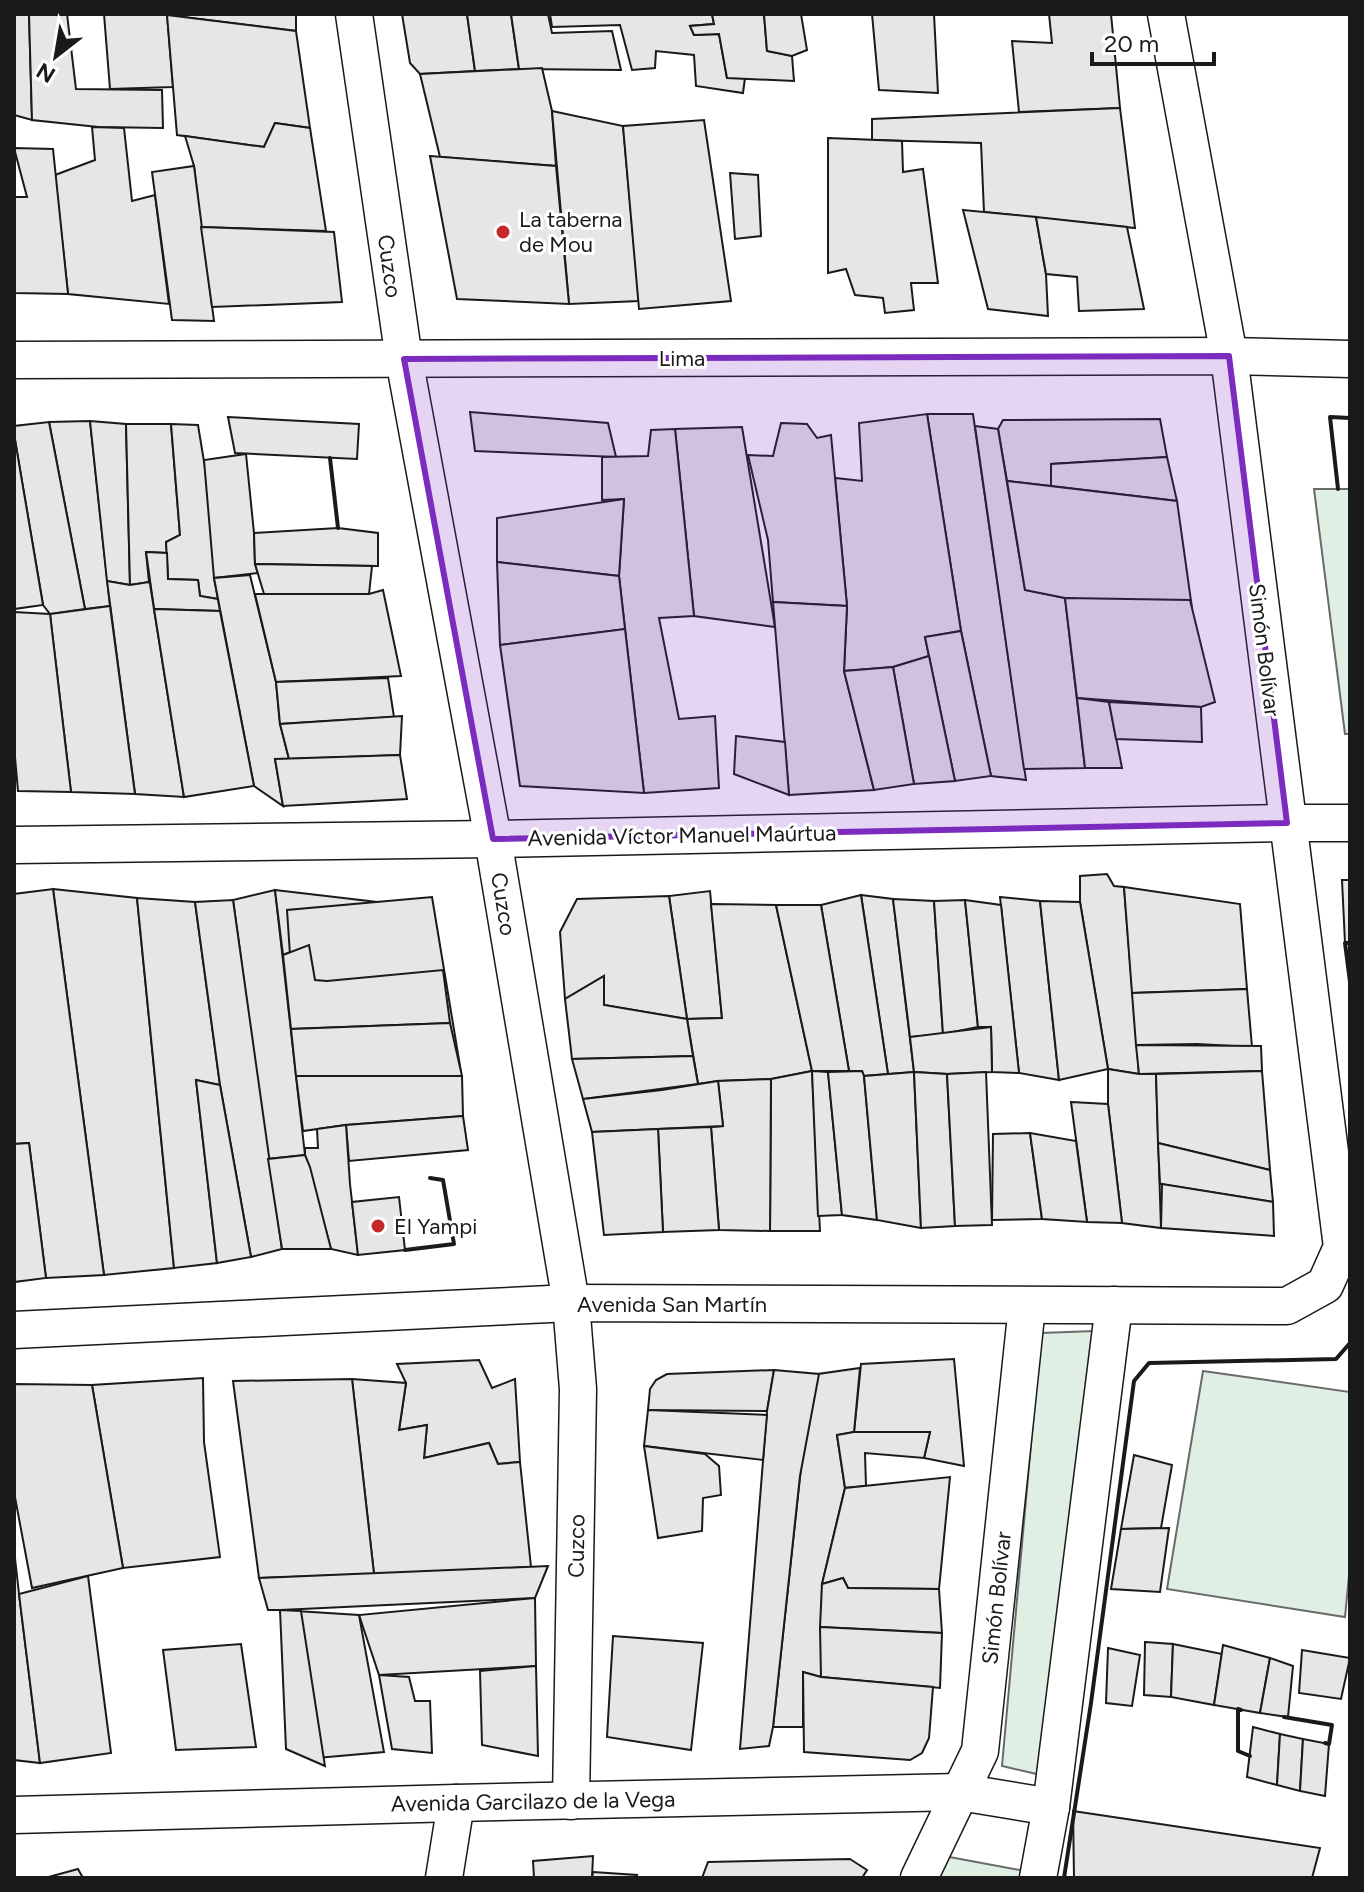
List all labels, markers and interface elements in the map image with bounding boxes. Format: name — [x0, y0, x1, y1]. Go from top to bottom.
north arrow — [16, 16, 96, 96]
scale bar — [1092, 16, 1214, 66]
text: 20 m — [1104, 29, 1159, 58]
text: N — [32, 57, 60, 89]
place label: La taberna de Mou — [519, 206, 622, 258]
marker: La taberna de Mou — [494, 223, 512, 241]
street label: Cuzco — [372, 233, 407, 299]
street label: Lima — [659, 345, 705, 372]
street label: Simón Bolívar — [1243, 582, 1286, 719]
street label: Avenida Víctor Manuel Maúrtua — [527, 819, 837, 852]
street label: Cuzco — [485, 871, 522, 938]
place label: El Yampi — [394, 1213, 477, 1240]
marker: El Yampi — [369, 1217, 387, 1235]
street label: Avenida San Martín — [577, 1291, 767, 1318]
street label: Cuzco — [562, 1514, 591, 1578]
street label: Simón Bolívar — [976, 1530, 1017, 1666]
street label: Avenida Garcilazo de la Vega — [391, 1786, 675, 1817]

